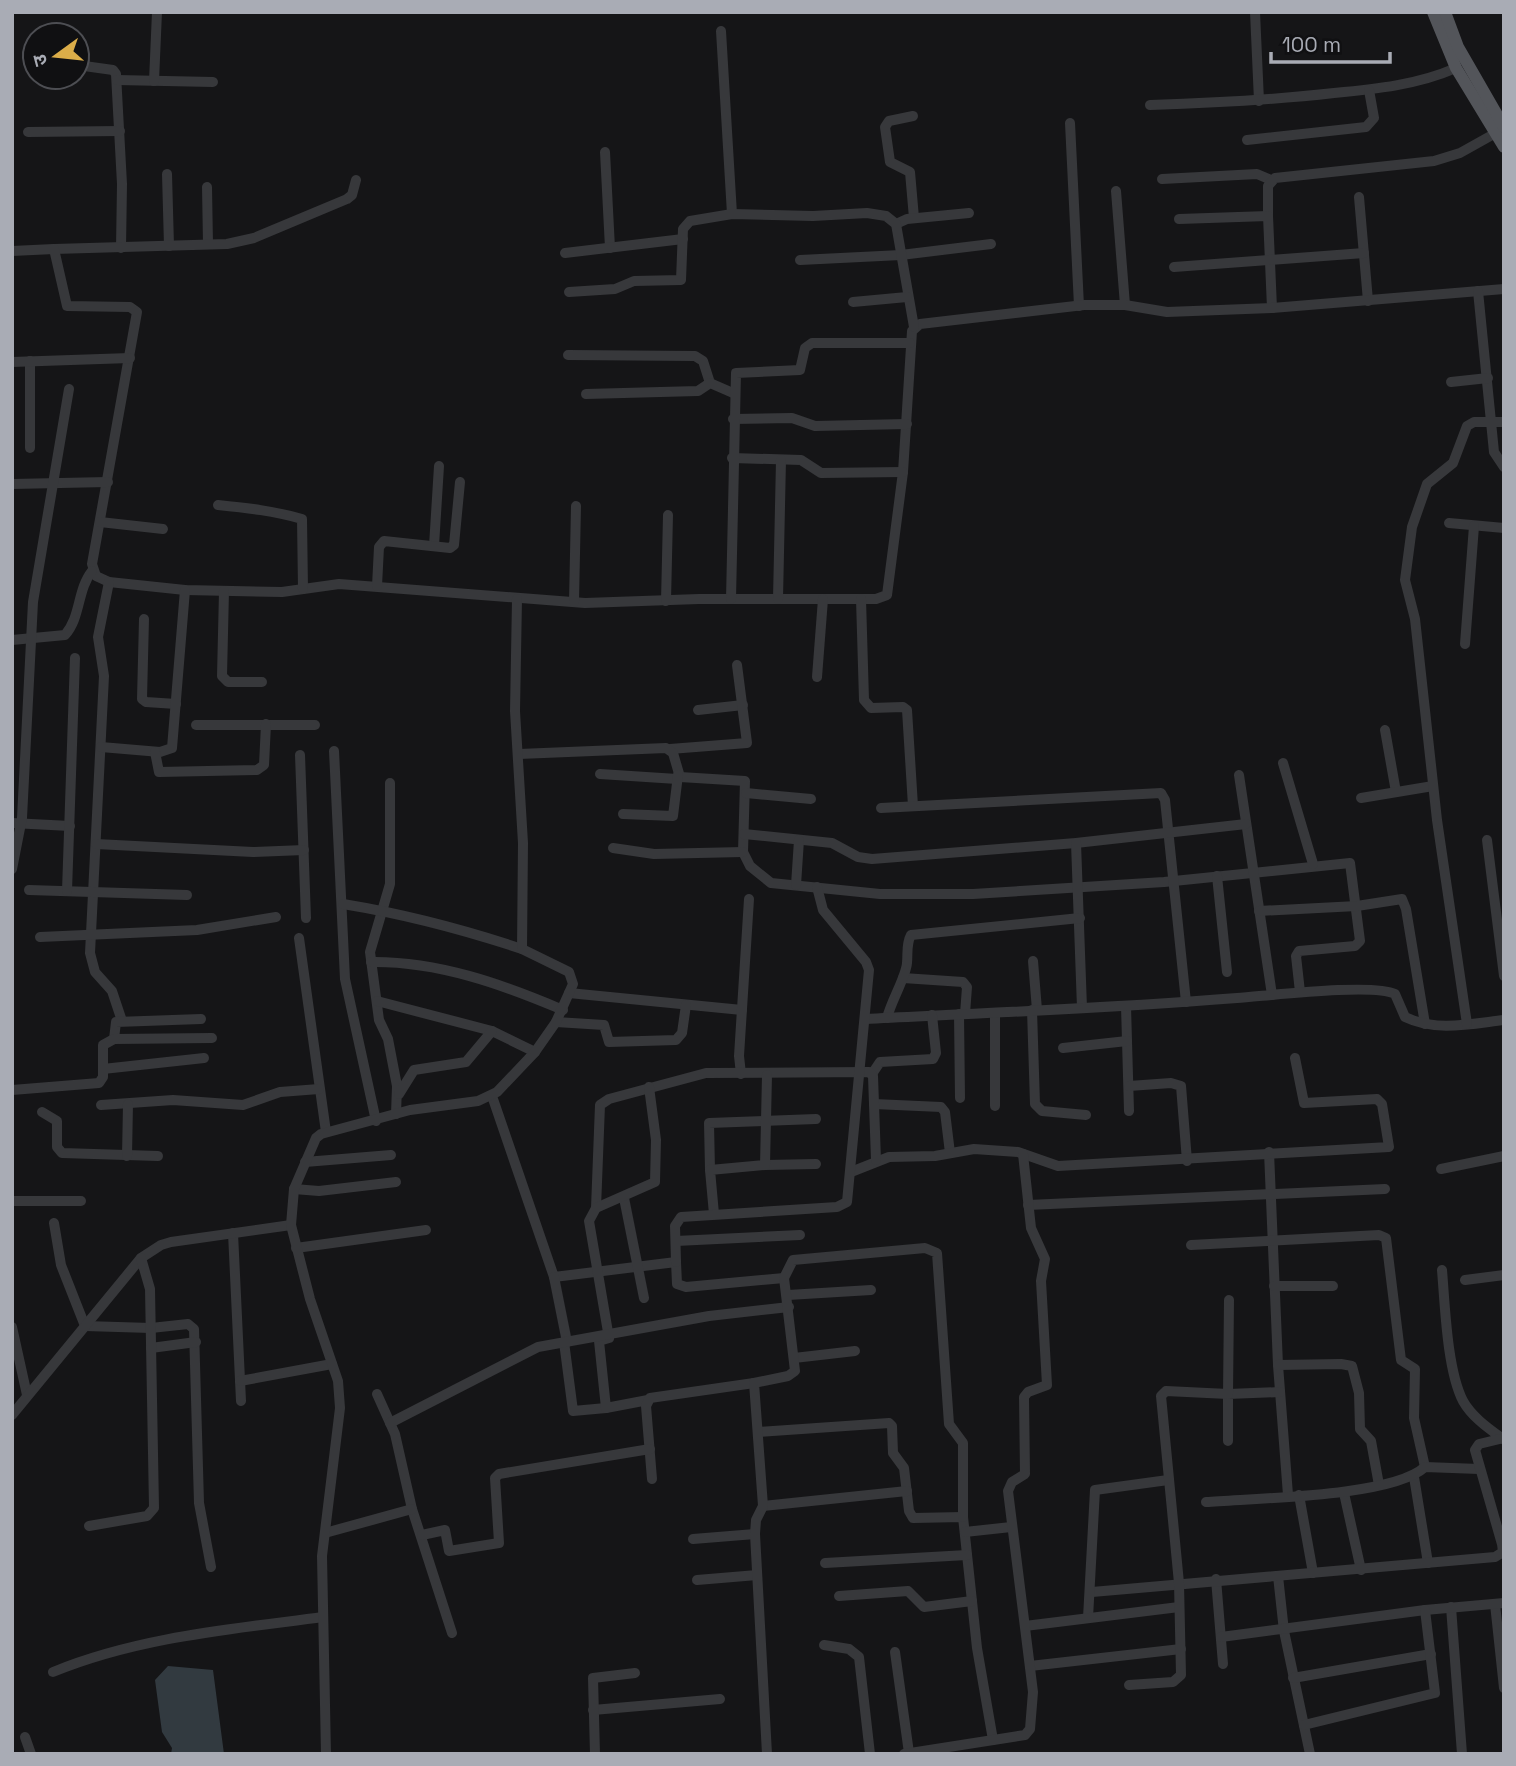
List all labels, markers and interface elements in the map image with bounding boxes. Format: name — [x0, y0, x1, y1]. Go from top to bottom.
north arrow — [21, 21, 91, 91]
scale bar — [1271, 21, 1390, 65]
text: 100 m — [1282, 31, 1341, 58]
text: उ — [26, 51, 54, 69]

